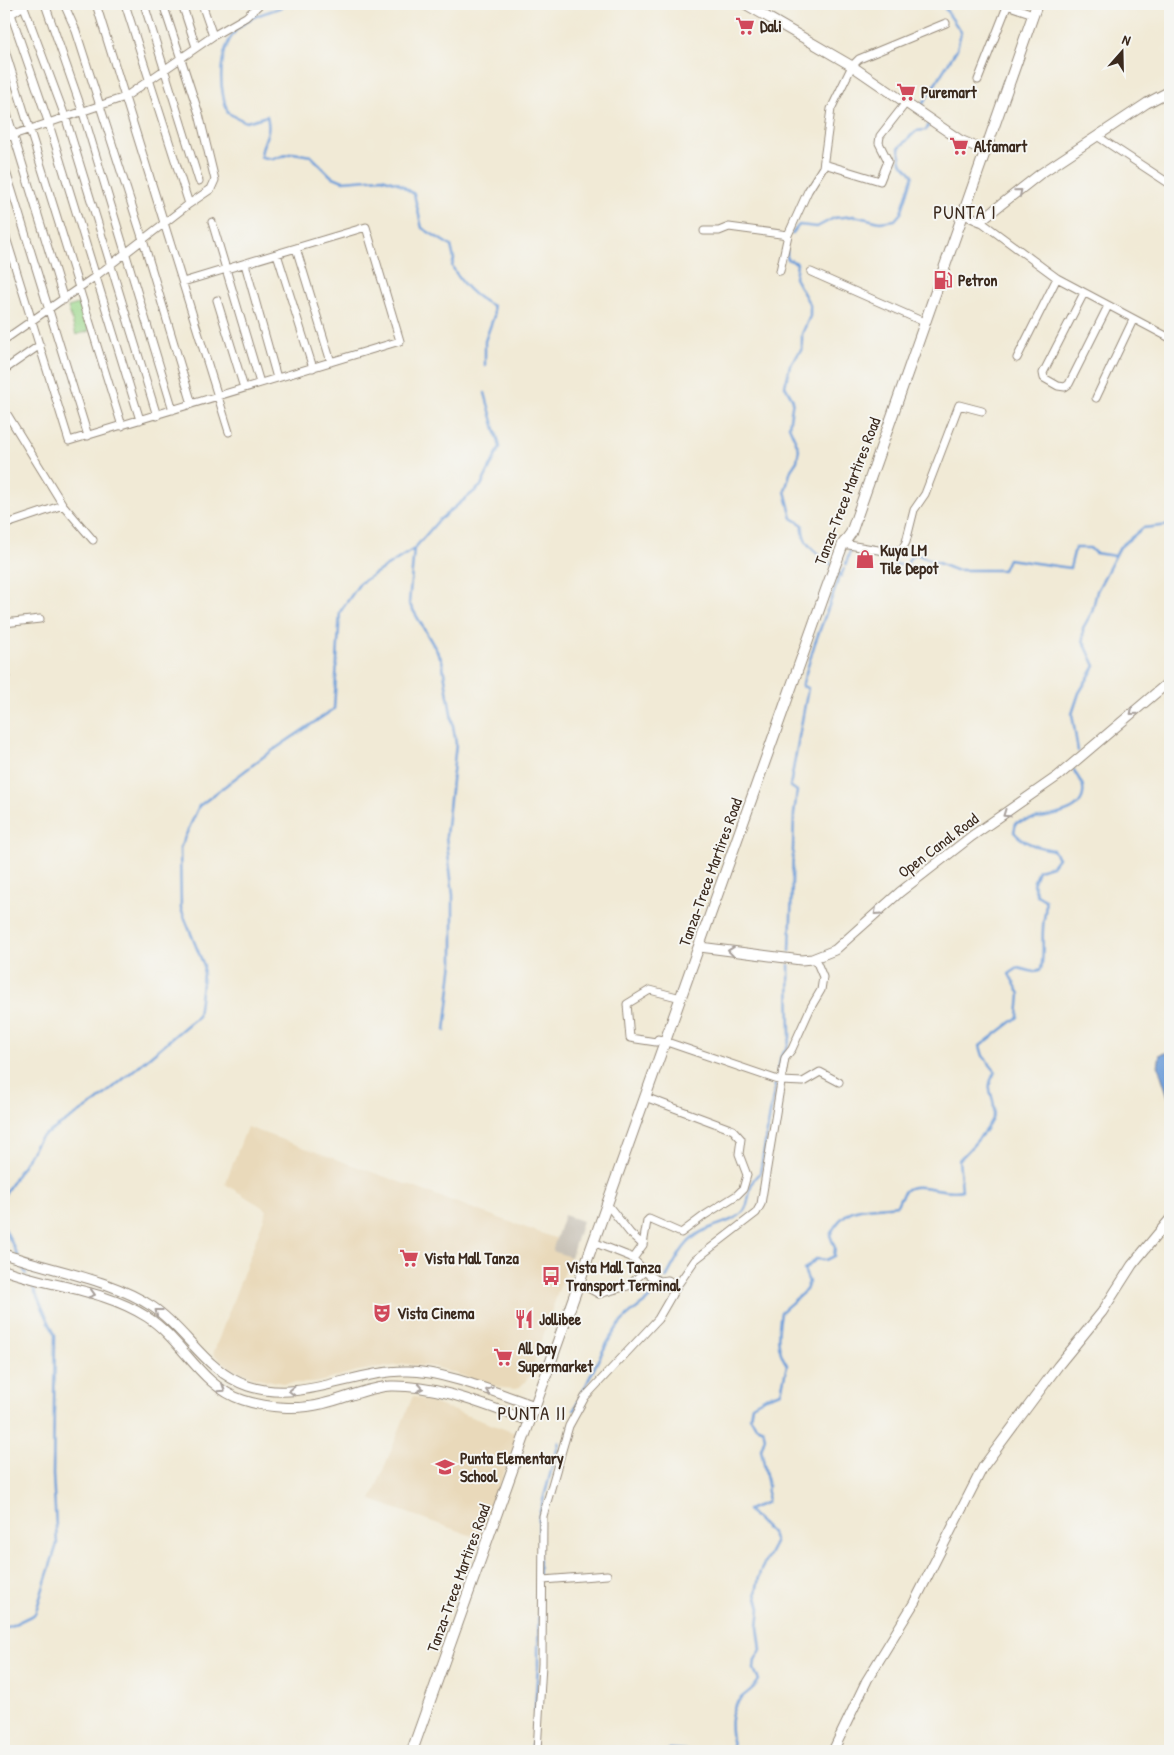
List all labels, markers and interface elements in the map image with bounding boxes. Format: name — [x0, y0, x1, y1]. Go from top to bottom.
supermarket icon: Dali — [734, 15, 756, 37]
place label: Dali — [760, 15, 782, 37]
north arrow — [1096, 28, 1146, 78]
text: N — [1120, 29, 1134, 50]
supermarket icon: Puremart — [895, 81, 917, 103]
place label: Puremart — [921, 81, 977, 103]
supermarket icon: Alfamart — [948, 135, 970, 157]
place label: Alfamart — [974, 135, 1027, 157]
one-way arrow — [1013, 189, 1022, 198]
district label: PUNTA I — [933, 199, 997, 225]
fuel station icon: Petron — [932, 269, 954, 291]
place label: Petron — [958, 269, 997, 291]
street label: Tanza-Trece Martires Road — [809, 414, 885, 568]
place label: Kuya LM Tile Depot — [879, 539, 939, 580]
shop icon: Kuya LM Tile Depot — [854, 548, 876, 570]
one-way arrow — [1129, 707, 1138, 716]
street label: Tanza-Trece Martires Road — [673, 795, 747, 949]
street label: Open Canal Road — [893, 807, 983, 883]
one-way arrow — [1002, 808, 1012, 817]
one-way arrow — [874, 906, 883, 915]
one-way arrow — [727, 946, 735, 957]
supermarket icon: Vista Mall Tanza — [398, 1247, 420, 1269]
place label: Vista Mall Tanza — [424, 1247, 519, 1269]
place label: Vista Mall Tanza Transport Terminal — [565, 1256, 681, 1297]
bus stop icon: Vista Mall Tanza Transport Terminal — [540, 1265, 562, 1287]
one-way arrow — [87, 1288, 95, 1298]
theatre icon: Vista Cinema — [371, 1302, 393, 1324]
place label: Vista Cinema — [397, 1302, 475, 1324]
restaurant icon: Jollibee — [513, 1308, 535, 1330]
place label: Jollibee — [539, 1308, 582, 1330]
one-way arrow — [154, 1309, 164, 1318]
place label: All Day Supermarket — [518, 1337, 593, 1378]
supermarket icon: All Day Supermarket — [492, 1346, 514, 1368]
one-way arrow — [217, 1382, 226, 1392]
one-way arrow — [417, 1382, 425, 1393]
one-way arrow — [288, 1386, 296, 1396]
one-way arrow — [485, 1387, 494, 1397]
district label: PUNTA II — [497, 1400, 567, 1426]
place label: Punta Elementary School — [460, 1447, 564, 1487]
school or university icon: Punta Elementary School — [434, 1456, 456, 1478]
street label: Tanza-Trece Martires Road — [421, 1501, 495, 1655]

